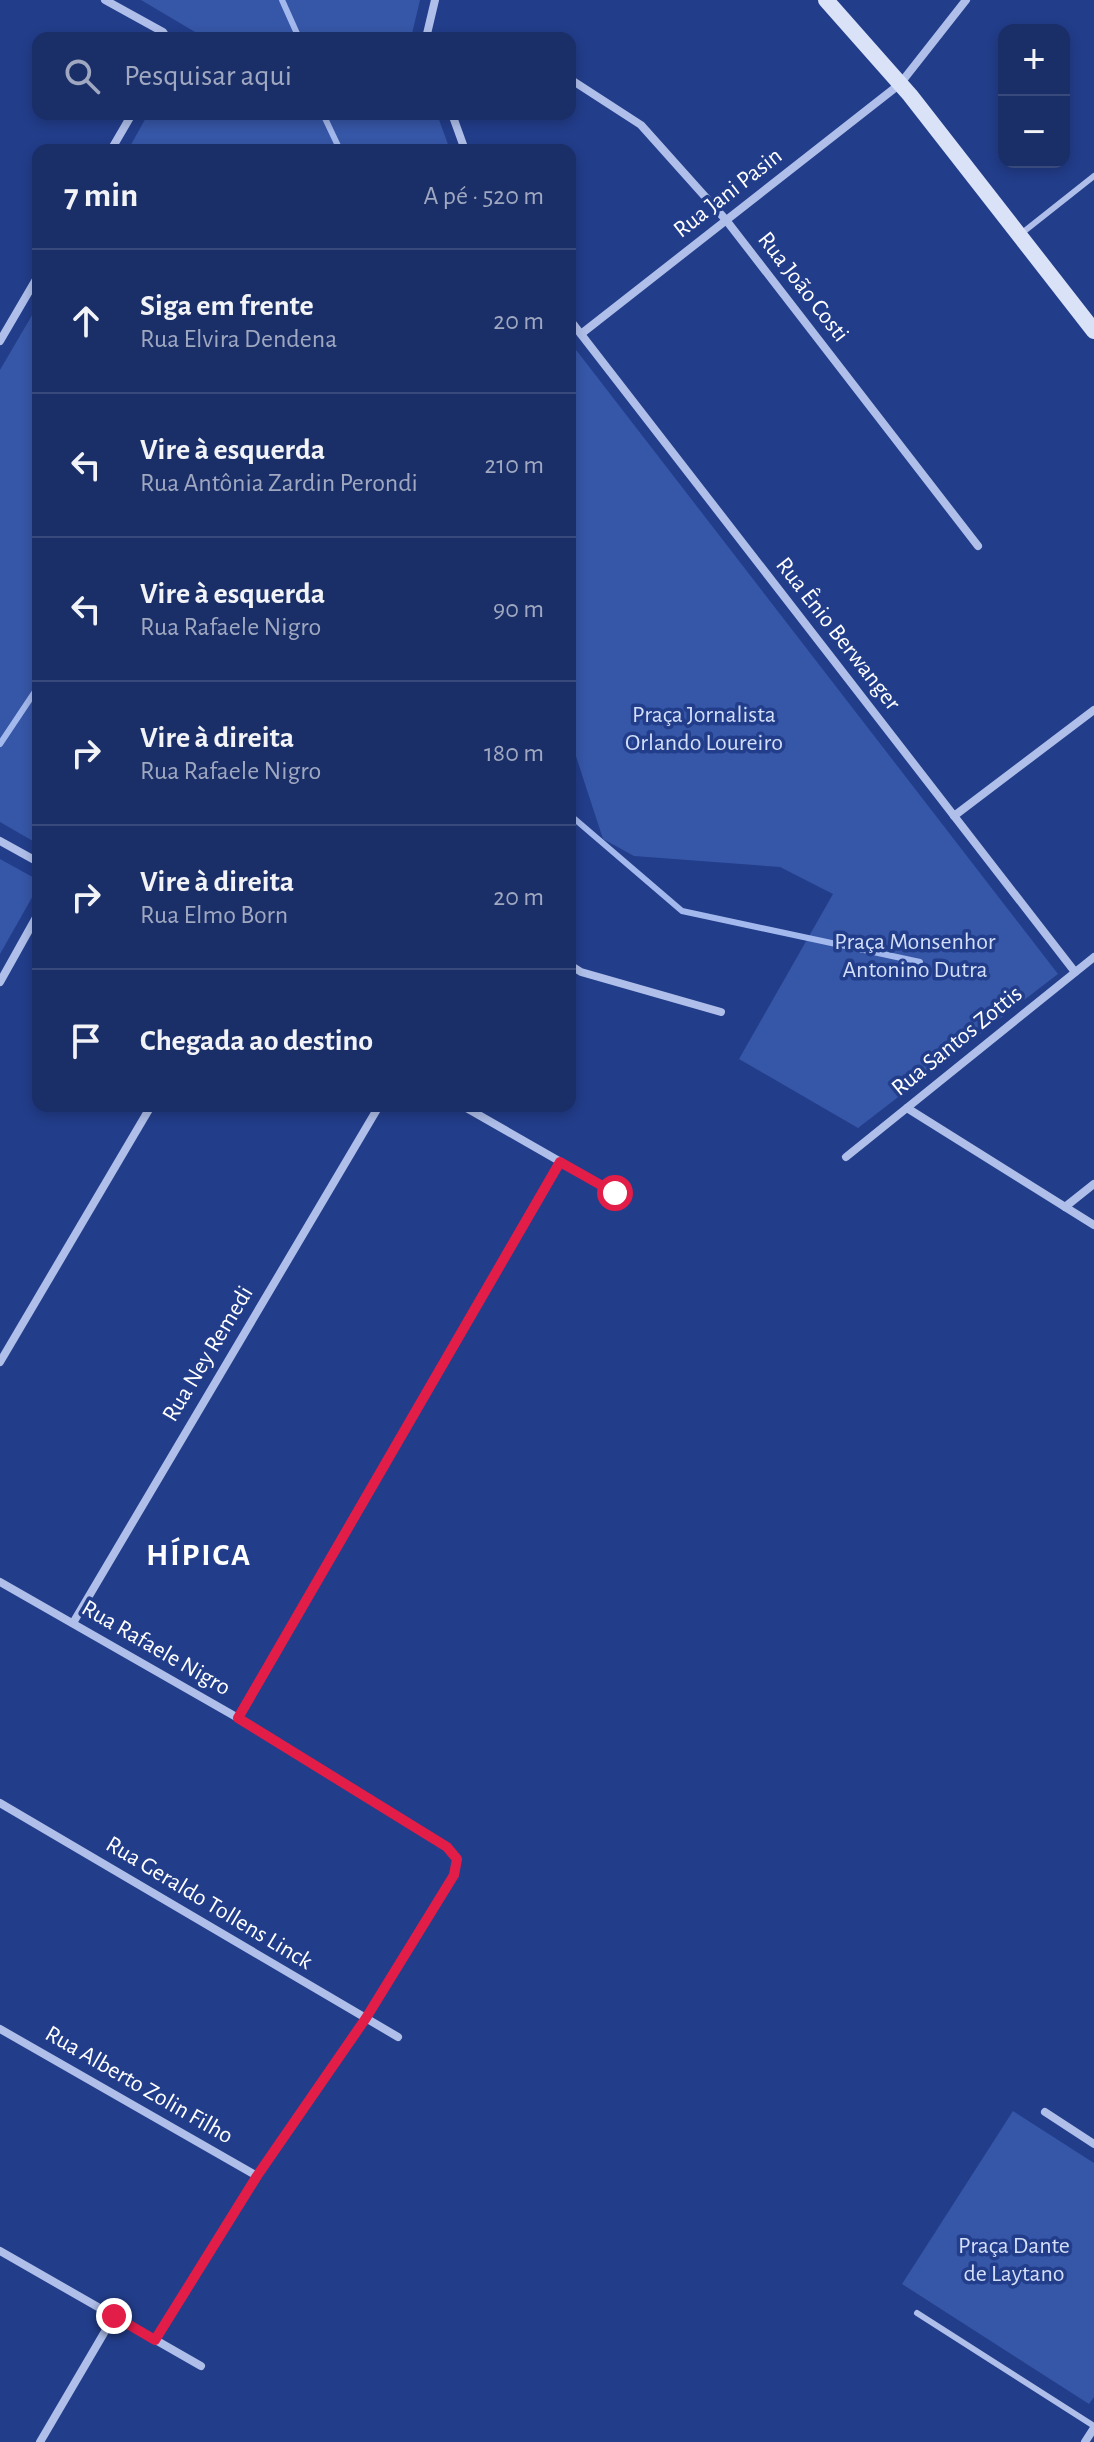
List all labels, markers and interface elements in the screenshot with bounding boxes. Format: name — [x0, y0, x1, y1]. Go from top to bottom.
map controls — [998, 24, 1070, 168]
button: + — [998, 24, 1070, 96]
search box — [32, 32, 576, 120]
icon: search — [60, 54, 104, 98]
text: Pesquisar aqui — [124, 61, 292, 91]
button: − — [998, 96, 1070, 168]
street label: Rua Jani Pasin — [669, 143, 787, 243]
text: 7 min — [64, 179, 138, 213]
text: A pé · 520 m — [423, 183, 544, 209]
street label: Rua João Costi — [753, 228, 853, 346]
text: Siga em frente — [140, 291, 314, 321]
icon: ahead — [64, 299, 108, 343]
text: 20 m — [493, 308, 544, 334]
text: Rua Elvira Dendena — [140, 326, 337, 352]
text: Vire à esquerda — [140, 435, 325, 465]
icon: left — [64, 443, 108, 487]
text: 210 m — [484, 452, 544, 478]
text: Rua Antônia Zardin Perondi — [140, 470, 418, 496]
street label: Rua Ênio Berwanger — [771, 552, 907, 715]
text: Vire à esquerda — [140, 579, 325, 609]
icon: left — [64, 587, 108, 631]
text: 90 m — [493, 596, 544, 622]
text: Rua Rafaele Nigro — [140, 614, 321, 640]
park label: Praça Jornalista Orlando Loureiro — [625, 703, 783, 755]
text: Vire à direita — [140, 723, 294, 753]
icon: right — [64, 731, 108, 775]
text: 180 m — [484, 740, 544, 766]
text: Rua Rafaele Nigro — [140, 758, 321, 784]
text: Vire à direita — [140, 867, 294, 897]
icon: right — [64, 875, 108, 919]
text: 20 m — [493, 884, 544, 910]
text: Rua Elmo Born — [140, 902, 288, 928]
park label: Praça Monsenhor Antonino Dutra — [834, 930, 996, 982]
street label: Rua Santos Zottis — [887, 981, 1027, 1101]
icon: arrive — [64, 1019, 108, 1063]
text: Chegada ao destino — [140, 1026, 373, 1056]
route start — [597, 1175, 633, 1211]
street label: Rua Ney Remedi — [158, 1282, 258, 1426]
district label: HÍPICA — [146, 1537, 252, 1571]
street label: Rua Rafaele Nigro — [78, 1596, 234, 1700]
street label: Rua Geraldo Tollens Linck — [102, 1832, 316, 1974]
street label: Rua Alberto Zolin Filho — [41, 2021, 237, 2149]
park label: Praça Dante de Laytano — [958, 2234, 1070, 2286]
route end — [96, 2298, 132, 2334]

